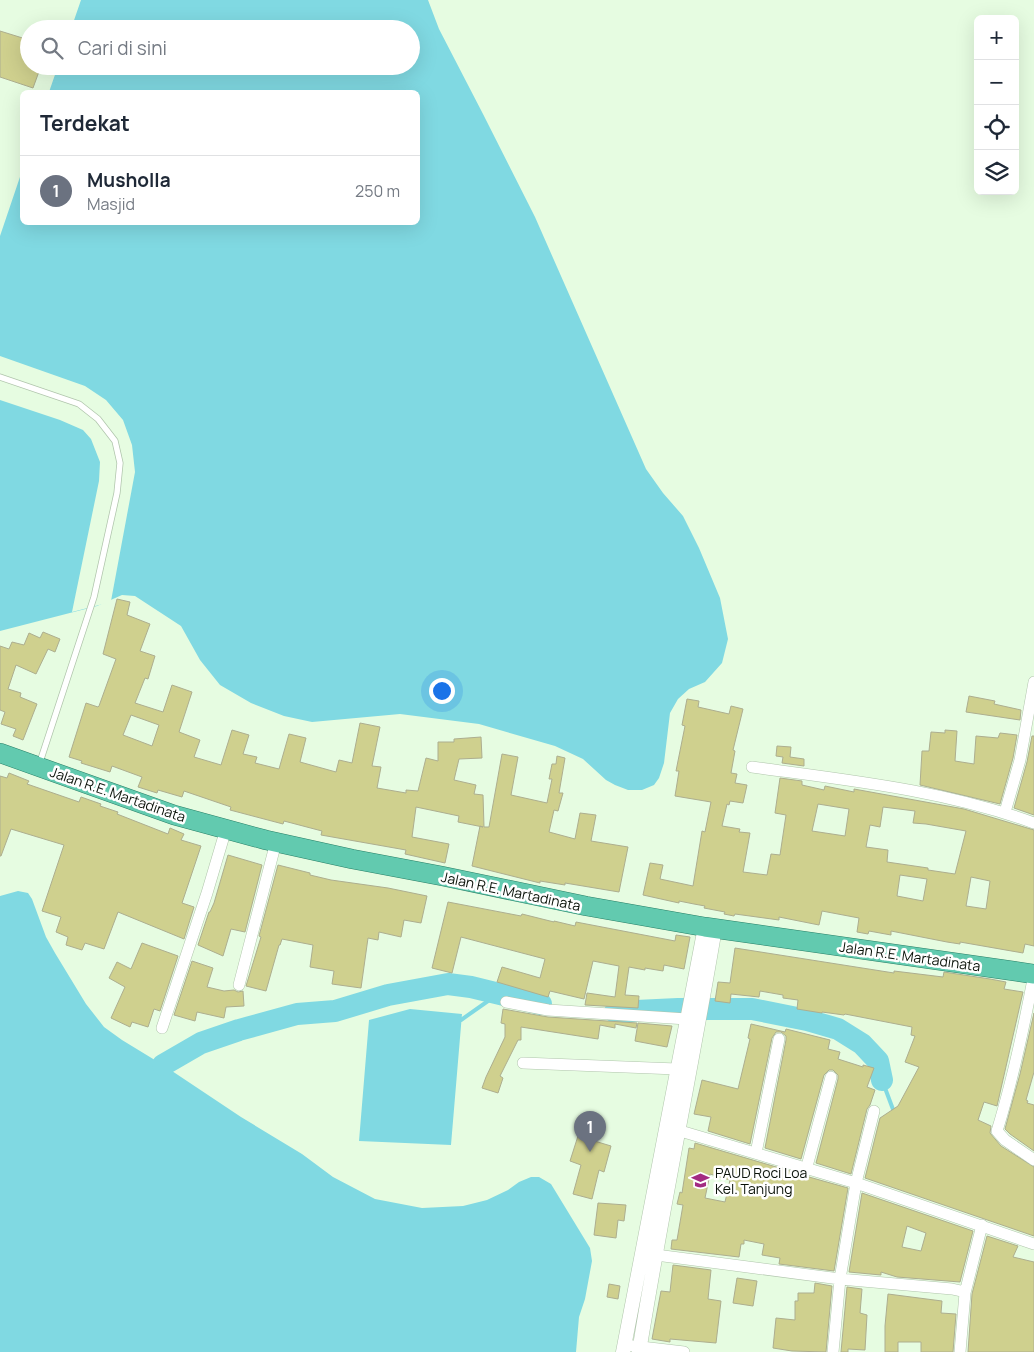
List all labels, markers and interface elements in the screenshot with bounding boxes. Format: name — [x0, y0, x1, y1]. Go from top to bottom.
map controls — [974, 15, 1019, 195]
button: + — [974, 15, 1019, 60]
search box — [20, 20, 420, 75]
icon: search — [38, 34, 66, 62]
text: Cari di sini — [78, 35, 167, 61]
button: − — [974, 60, 1019, 105]
button: locate — [974, 105, 1019, 150]
text: Terdekat — [40, 109, 130, 137]
button: layers — [974, 150, 1019, 195]
text: Musholla — [87, 167, 171, 193]
text: 1 — [52, 180, 60, 202]
text: 250 m — [355, 180, 400, 202]
text: Masjid — [87, 193, 135, 215]
your location — [429, 678, 455, 704]
street label: Jalan R.E. Martadinata — [48, 762, 188, 826]
street label: Jalan R.E. Martadinata — [439, 867, 583, 915]
street label: Jalan R.E. Martadinata — [838, 937, 982, 975]
pin: 1 — [574, 1111, 606, 1152]
place label: PAUD Roci Loa Kel. Tanjung — [715, 1163, 807, 1198]
school or university icon: PAUD Roci Loa Kel. Tanjung — [691, 1170, 711, 1190]

